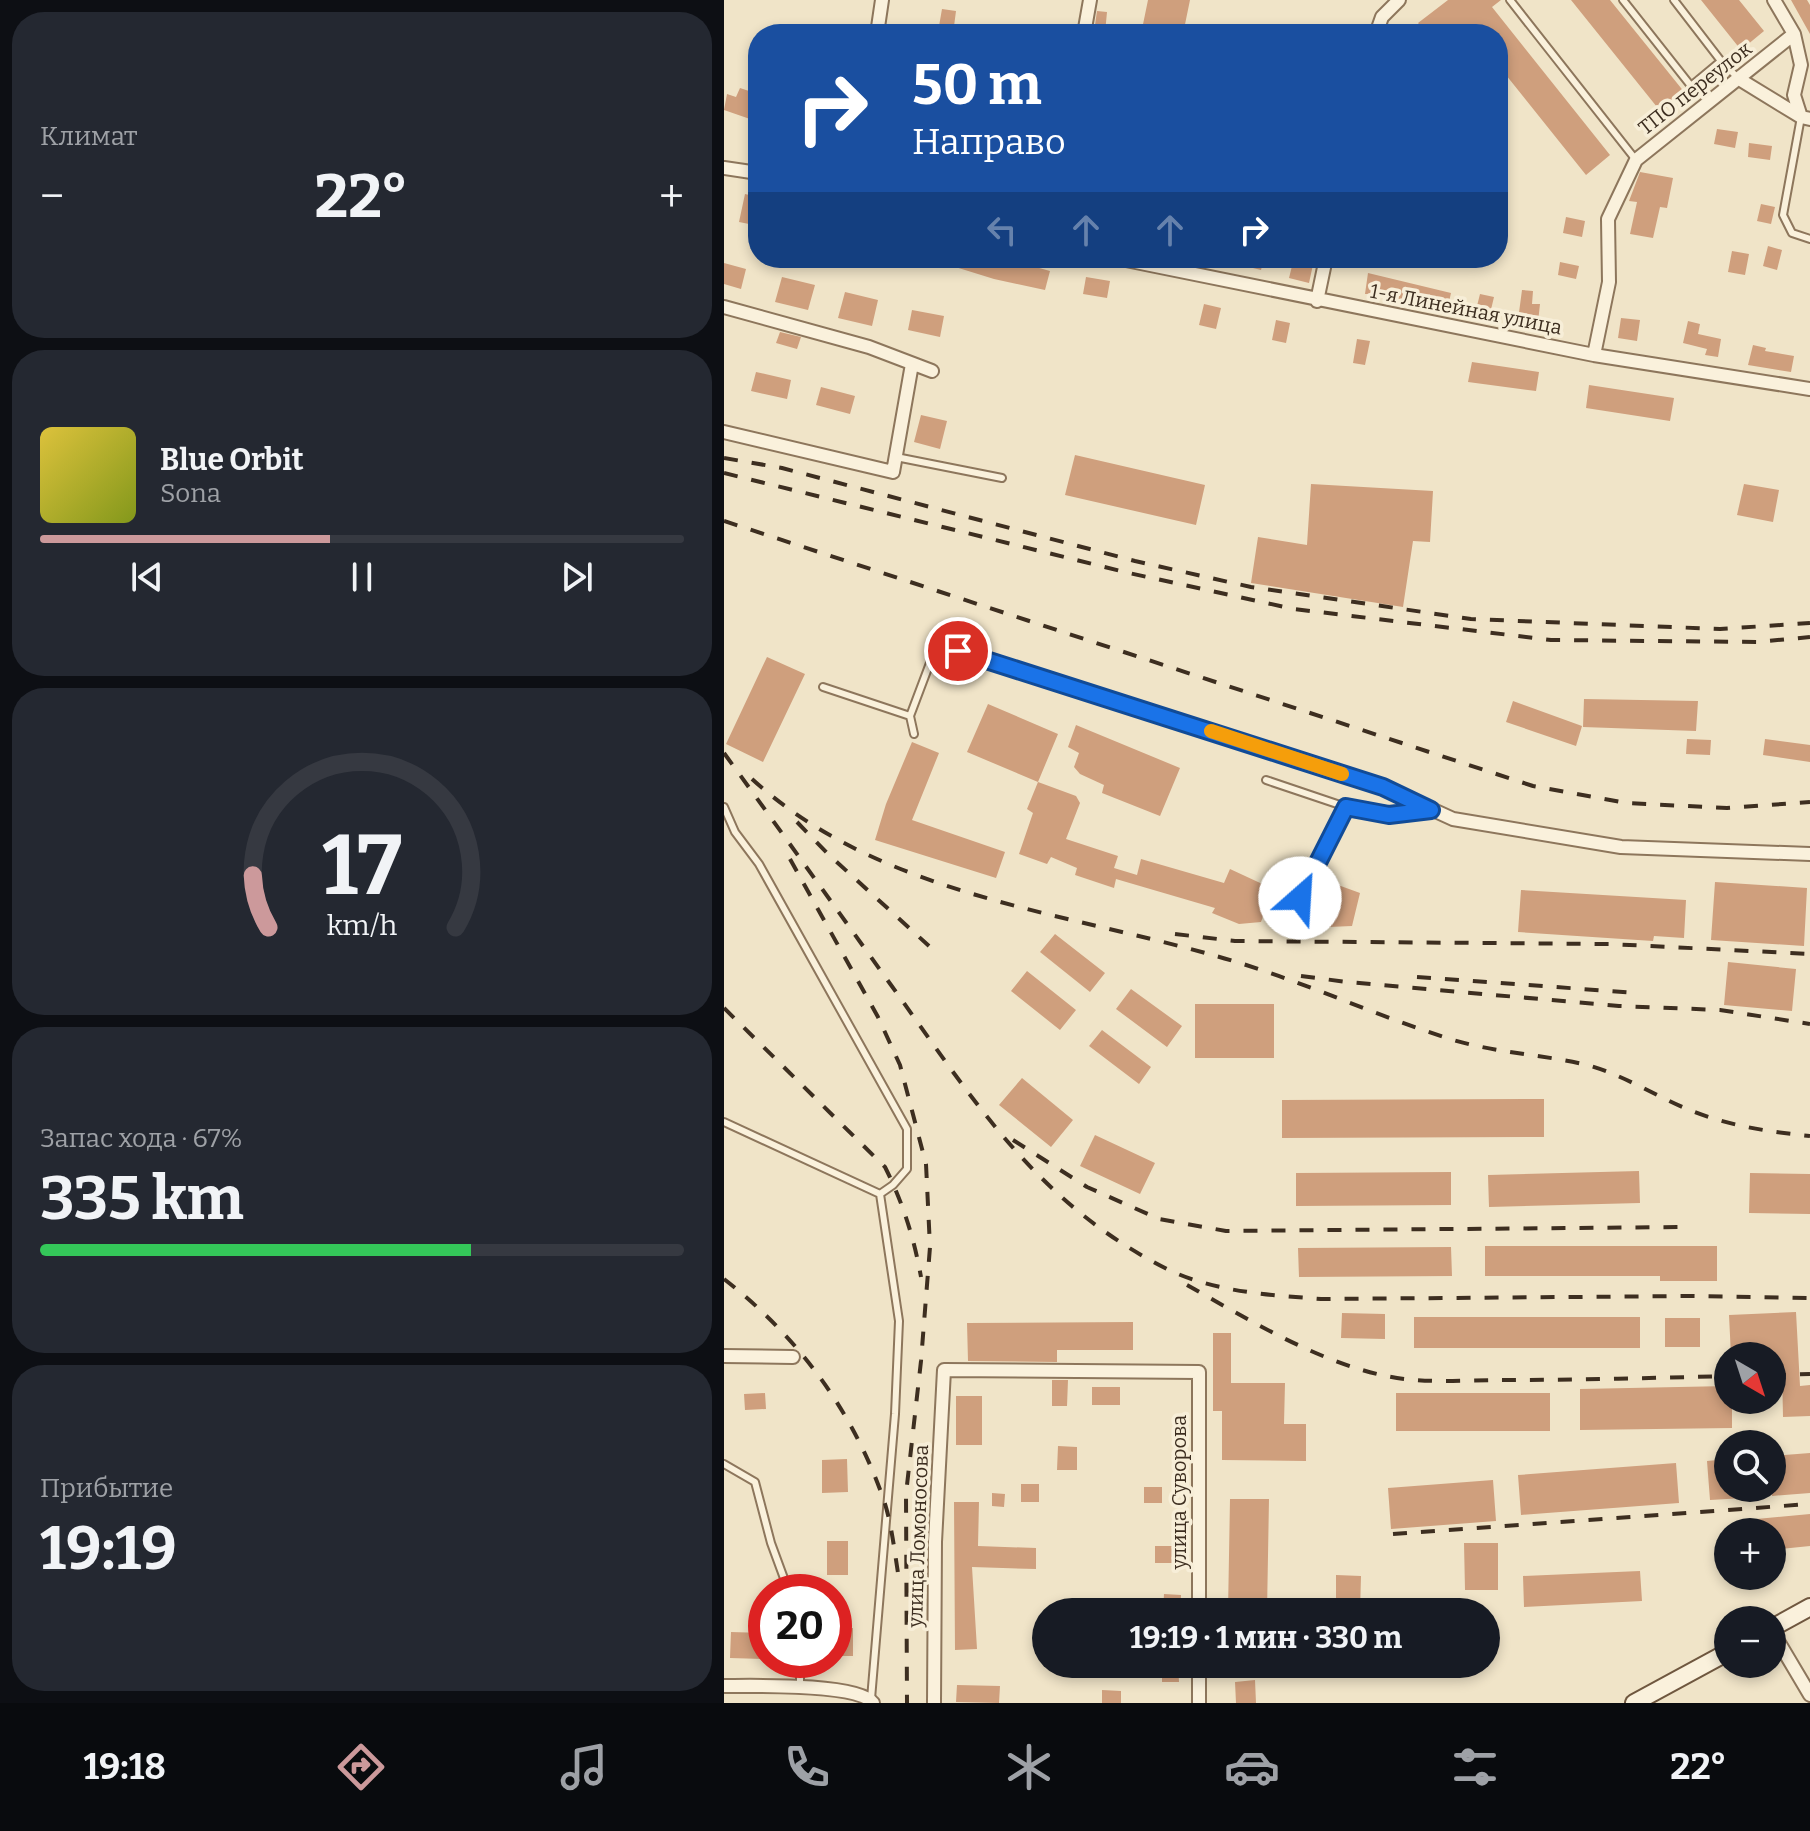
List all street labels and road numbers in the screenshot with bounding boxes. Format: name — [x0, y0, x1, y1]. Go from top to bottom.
street label: ТПО переулок — [1634, 36, 1757, 140]
street label: 1-я Линейная улица — [1368, 279, 1564, 339]
street label: улица Суворова — [1167, 1415, 1191, 1570]
street label: улица Ломоносова — [903, 1444, 933, 1629]

